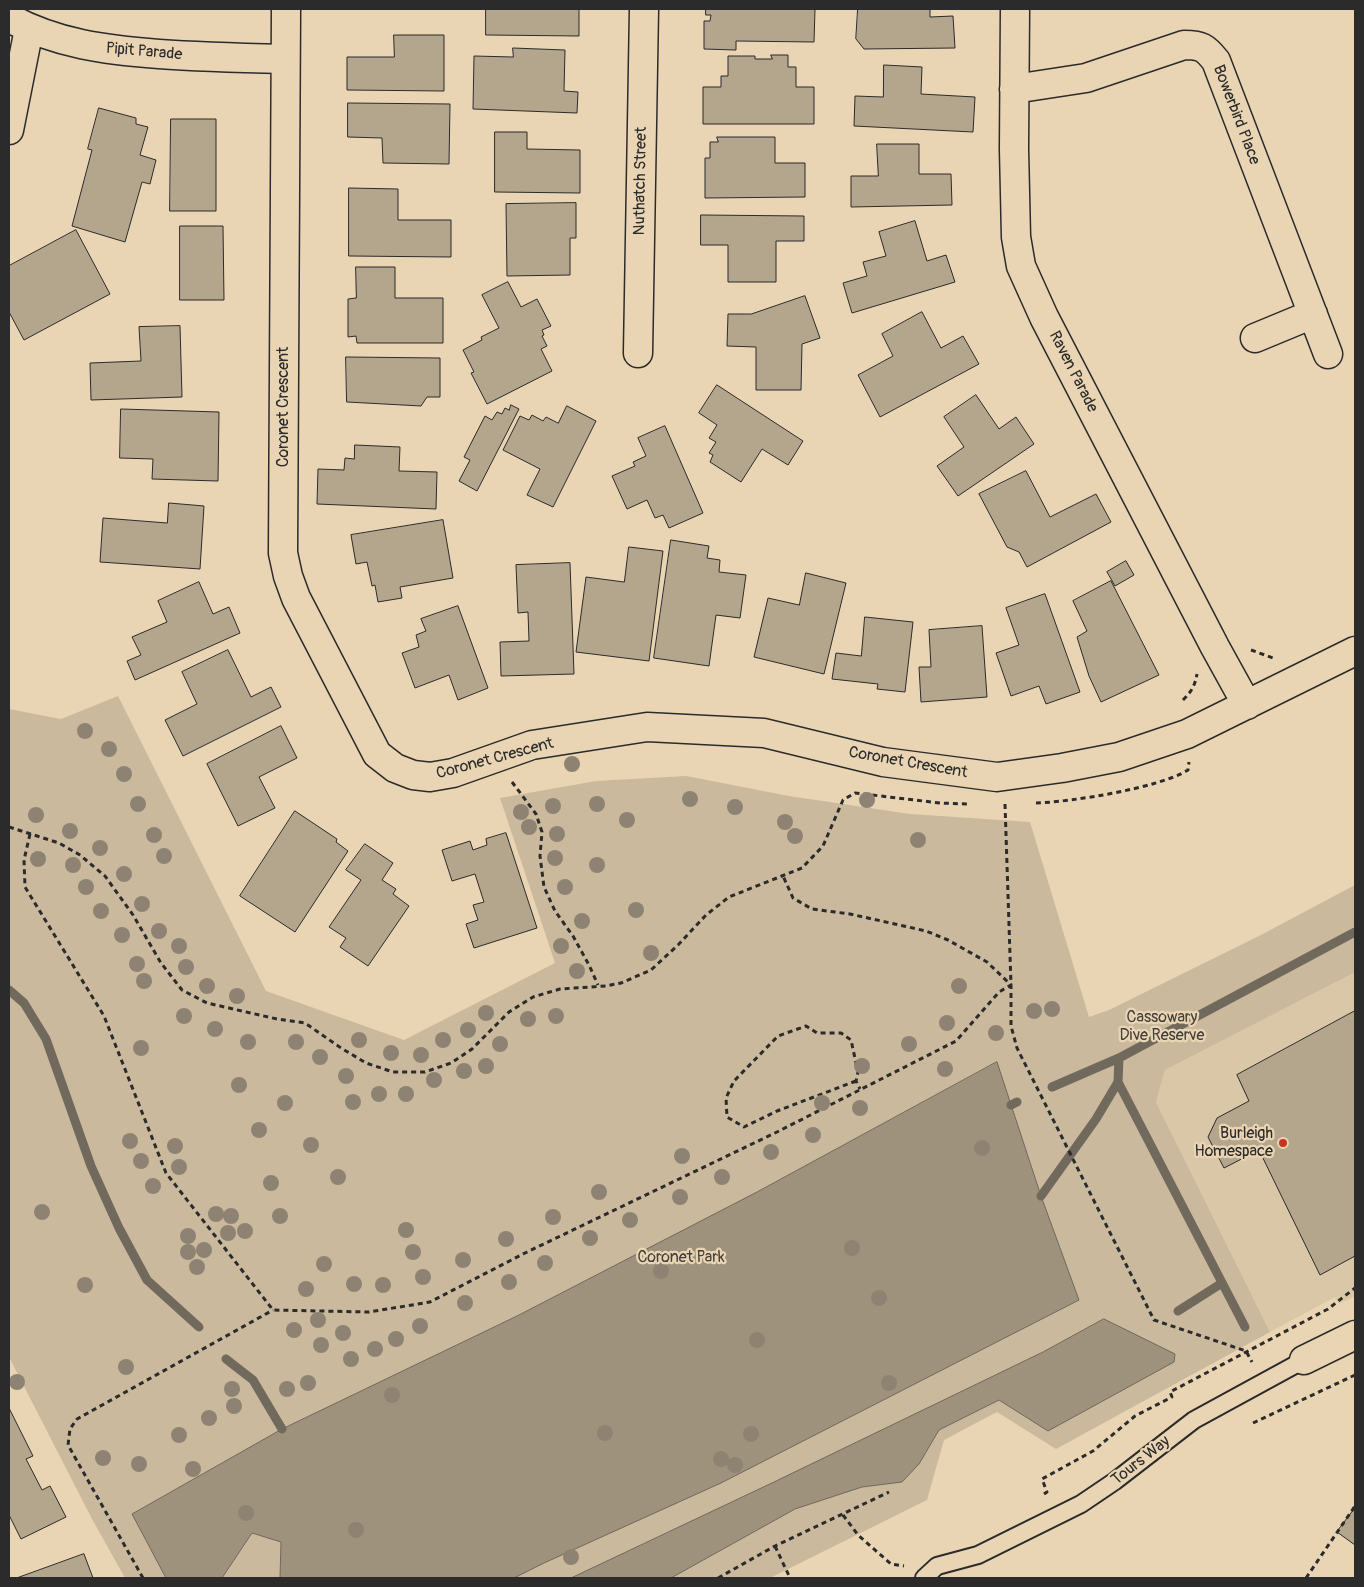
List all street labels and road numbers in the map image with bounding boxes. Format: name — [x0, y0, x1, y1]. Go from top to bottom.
street label: Pipit Parade — [105, 39, 183, 65]
street label: Bowerbird Place — [1208, 62, 1264, 168]
street label: Nuthatch Street — [630, 126, 652, 236]
street label: Raven Parade — [1044, 328, 1102, 416]
street label: Coronet Crescent — [274, 347, 294, 467]
street label: Coronet Crescent — [434, 734, 556, 784]
street label: Coronet Crescent — [847, 743, 969, 783]
street label: Tours Way — [1108, 1432, 1174, 1490]

